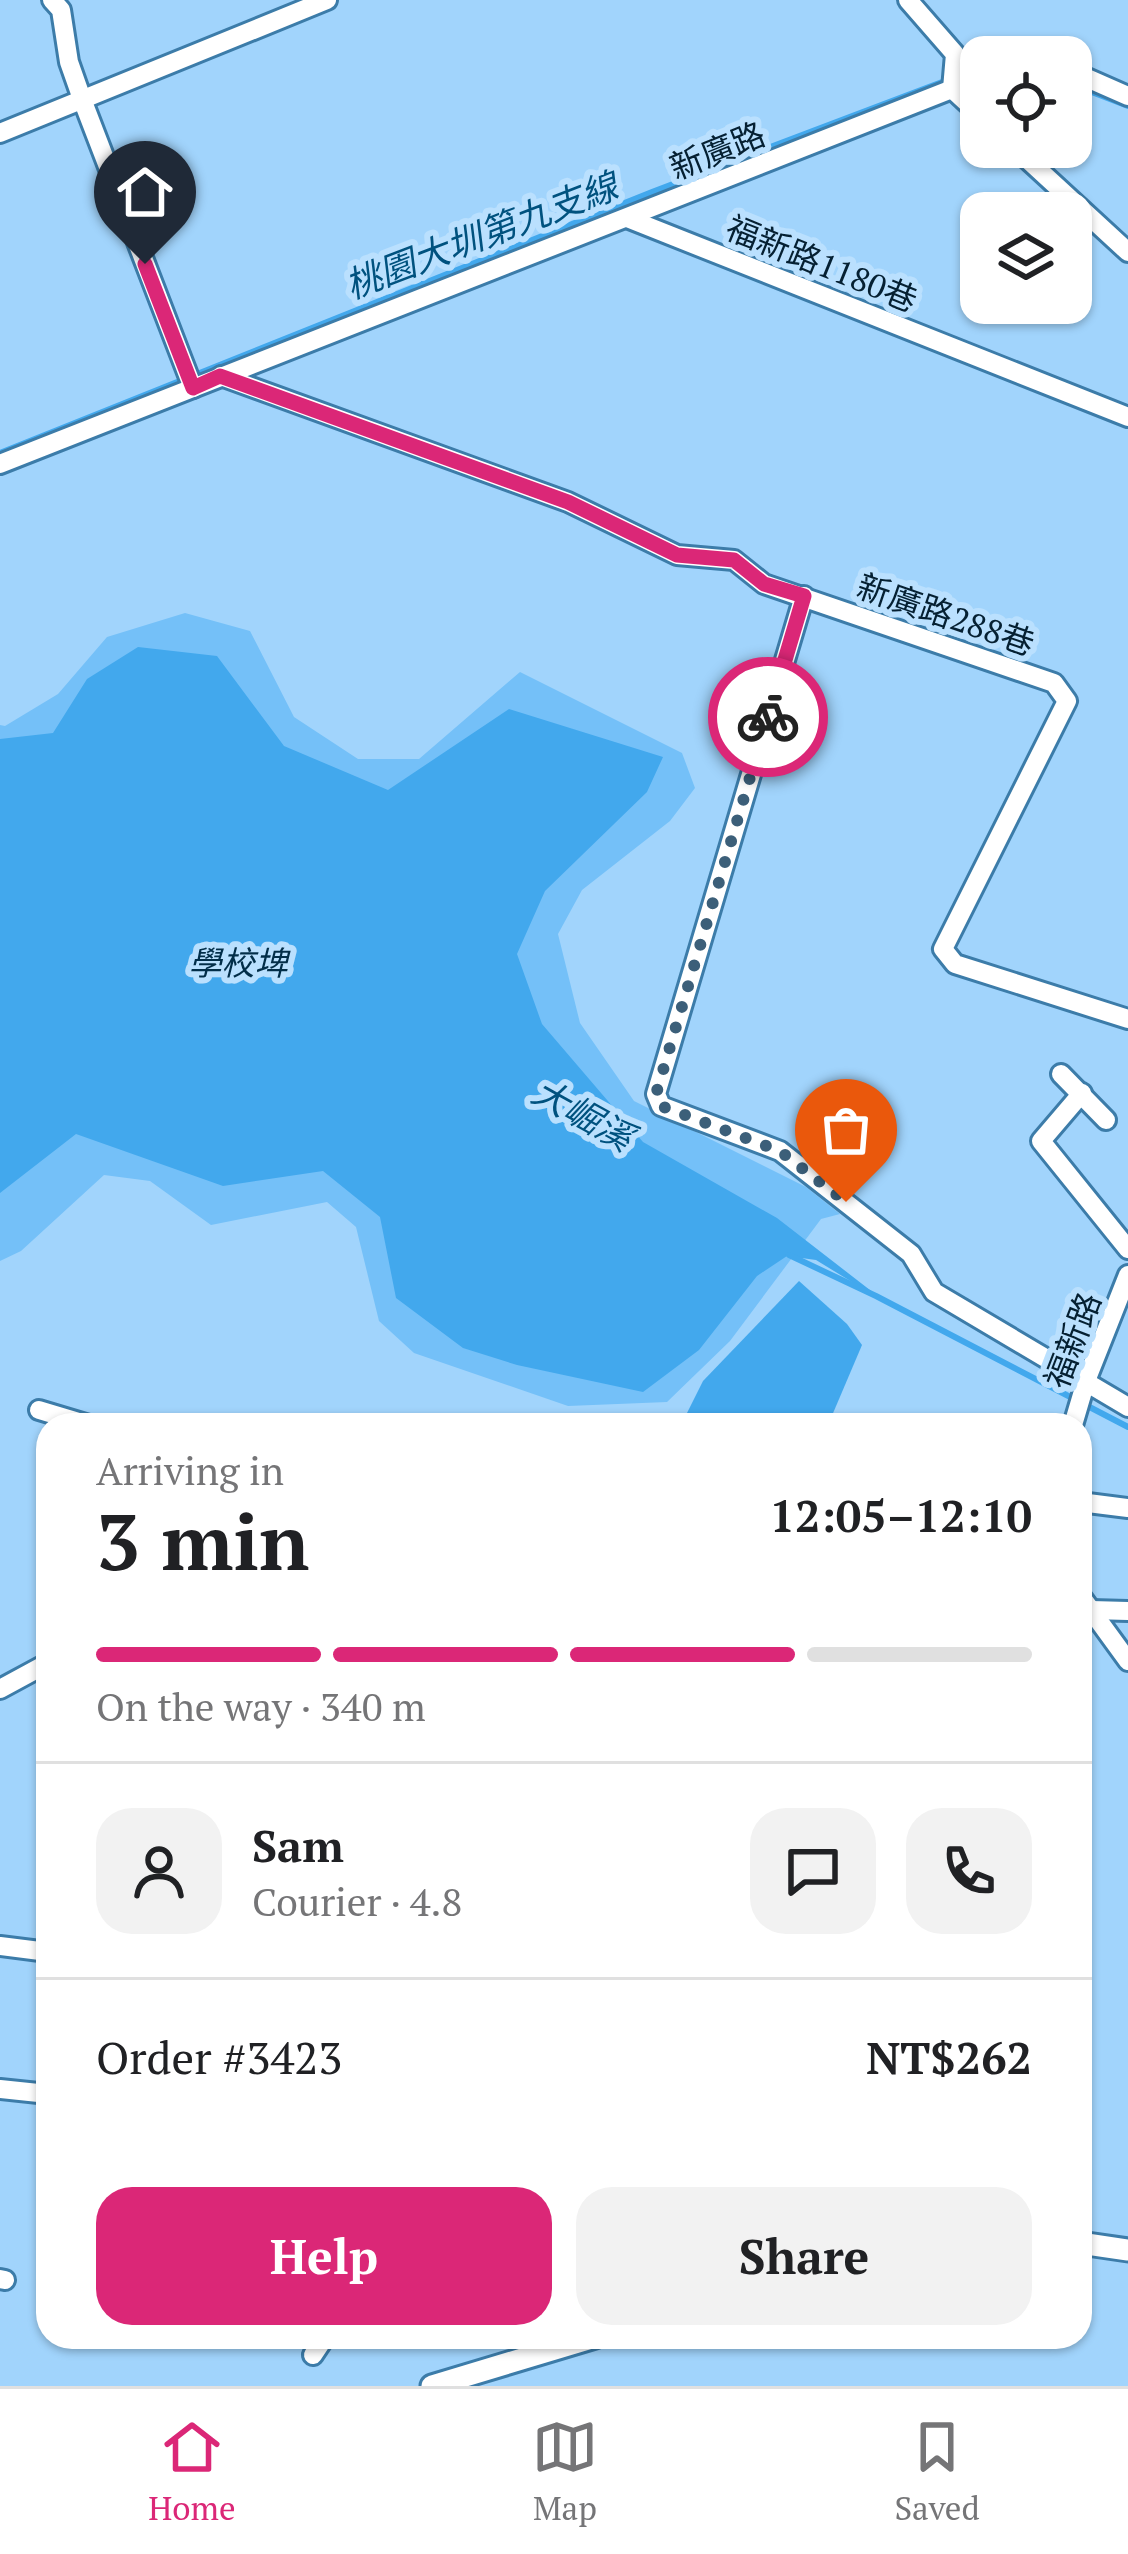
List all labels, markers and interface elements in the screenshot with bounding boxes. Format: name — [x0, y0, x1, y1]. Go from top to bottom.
map controls — [960, 36, 1092, 324]
button: locate — [960, 36, 1092, 168]
street label: 新廣路 — [663, 112, 771, 188]
pin — [94, 141, 196, 264]
icon: home — [112, 159, 178, 225]
water label: 桃園大圳第九支線 — [338, 160, 628, 309]
button: layers — [960, 192, 1092, 324]
street label: 福新路1180巷 — [720, 205, 924, 321]
street label: 新廣路288巷 — [852, 564, 1040, 664]
courier — [708, 657, 828, 777]
icon: bike — [735, 684, 801, 750]
park label: 學校埤 — [189, 941, 292, 984]
water label: 大崛溪 — [524, 1067, 646, 1163]
pin — [795, 1079, 897, 1202]
icon: bag — [813, 1097, 879, 1163]
street label: 福新路 — [1034, 1286, 1110, 1394]
text: Arriving in — [96, 1444, 284, 1496]
text: 12:05–12:10 — [770, 1485, 1032, 1545]
text: 3 min — [96, 1489, 309, 1592]
text: On the way · 340 m — [96, 1680, 426, 1732]
button: person — [96, 1808, 222, 1934]
button: chat — [750, 1808, 876, 1934]
button: phone — [906, 1808, 1032, 1934]
text: Sam — [252, 1815, 344, 1875]
text: Courier · 4.8 — [252, 1875, 462, 1927]
text: Order #3423 — [96, 2027, 342, 2087]
text: NT$262 — [866, 2027, 1032, 2087]
button: Help — [96, 2187, 552, 2325]
button: Share — [576, 2187, 1032, 2325]
tab: Home — [148, 2414, 236, 2529]
tab: Map — [532, 2414, 598, 2529]
tab: Saved — [894, 2414, 980, 2529]

